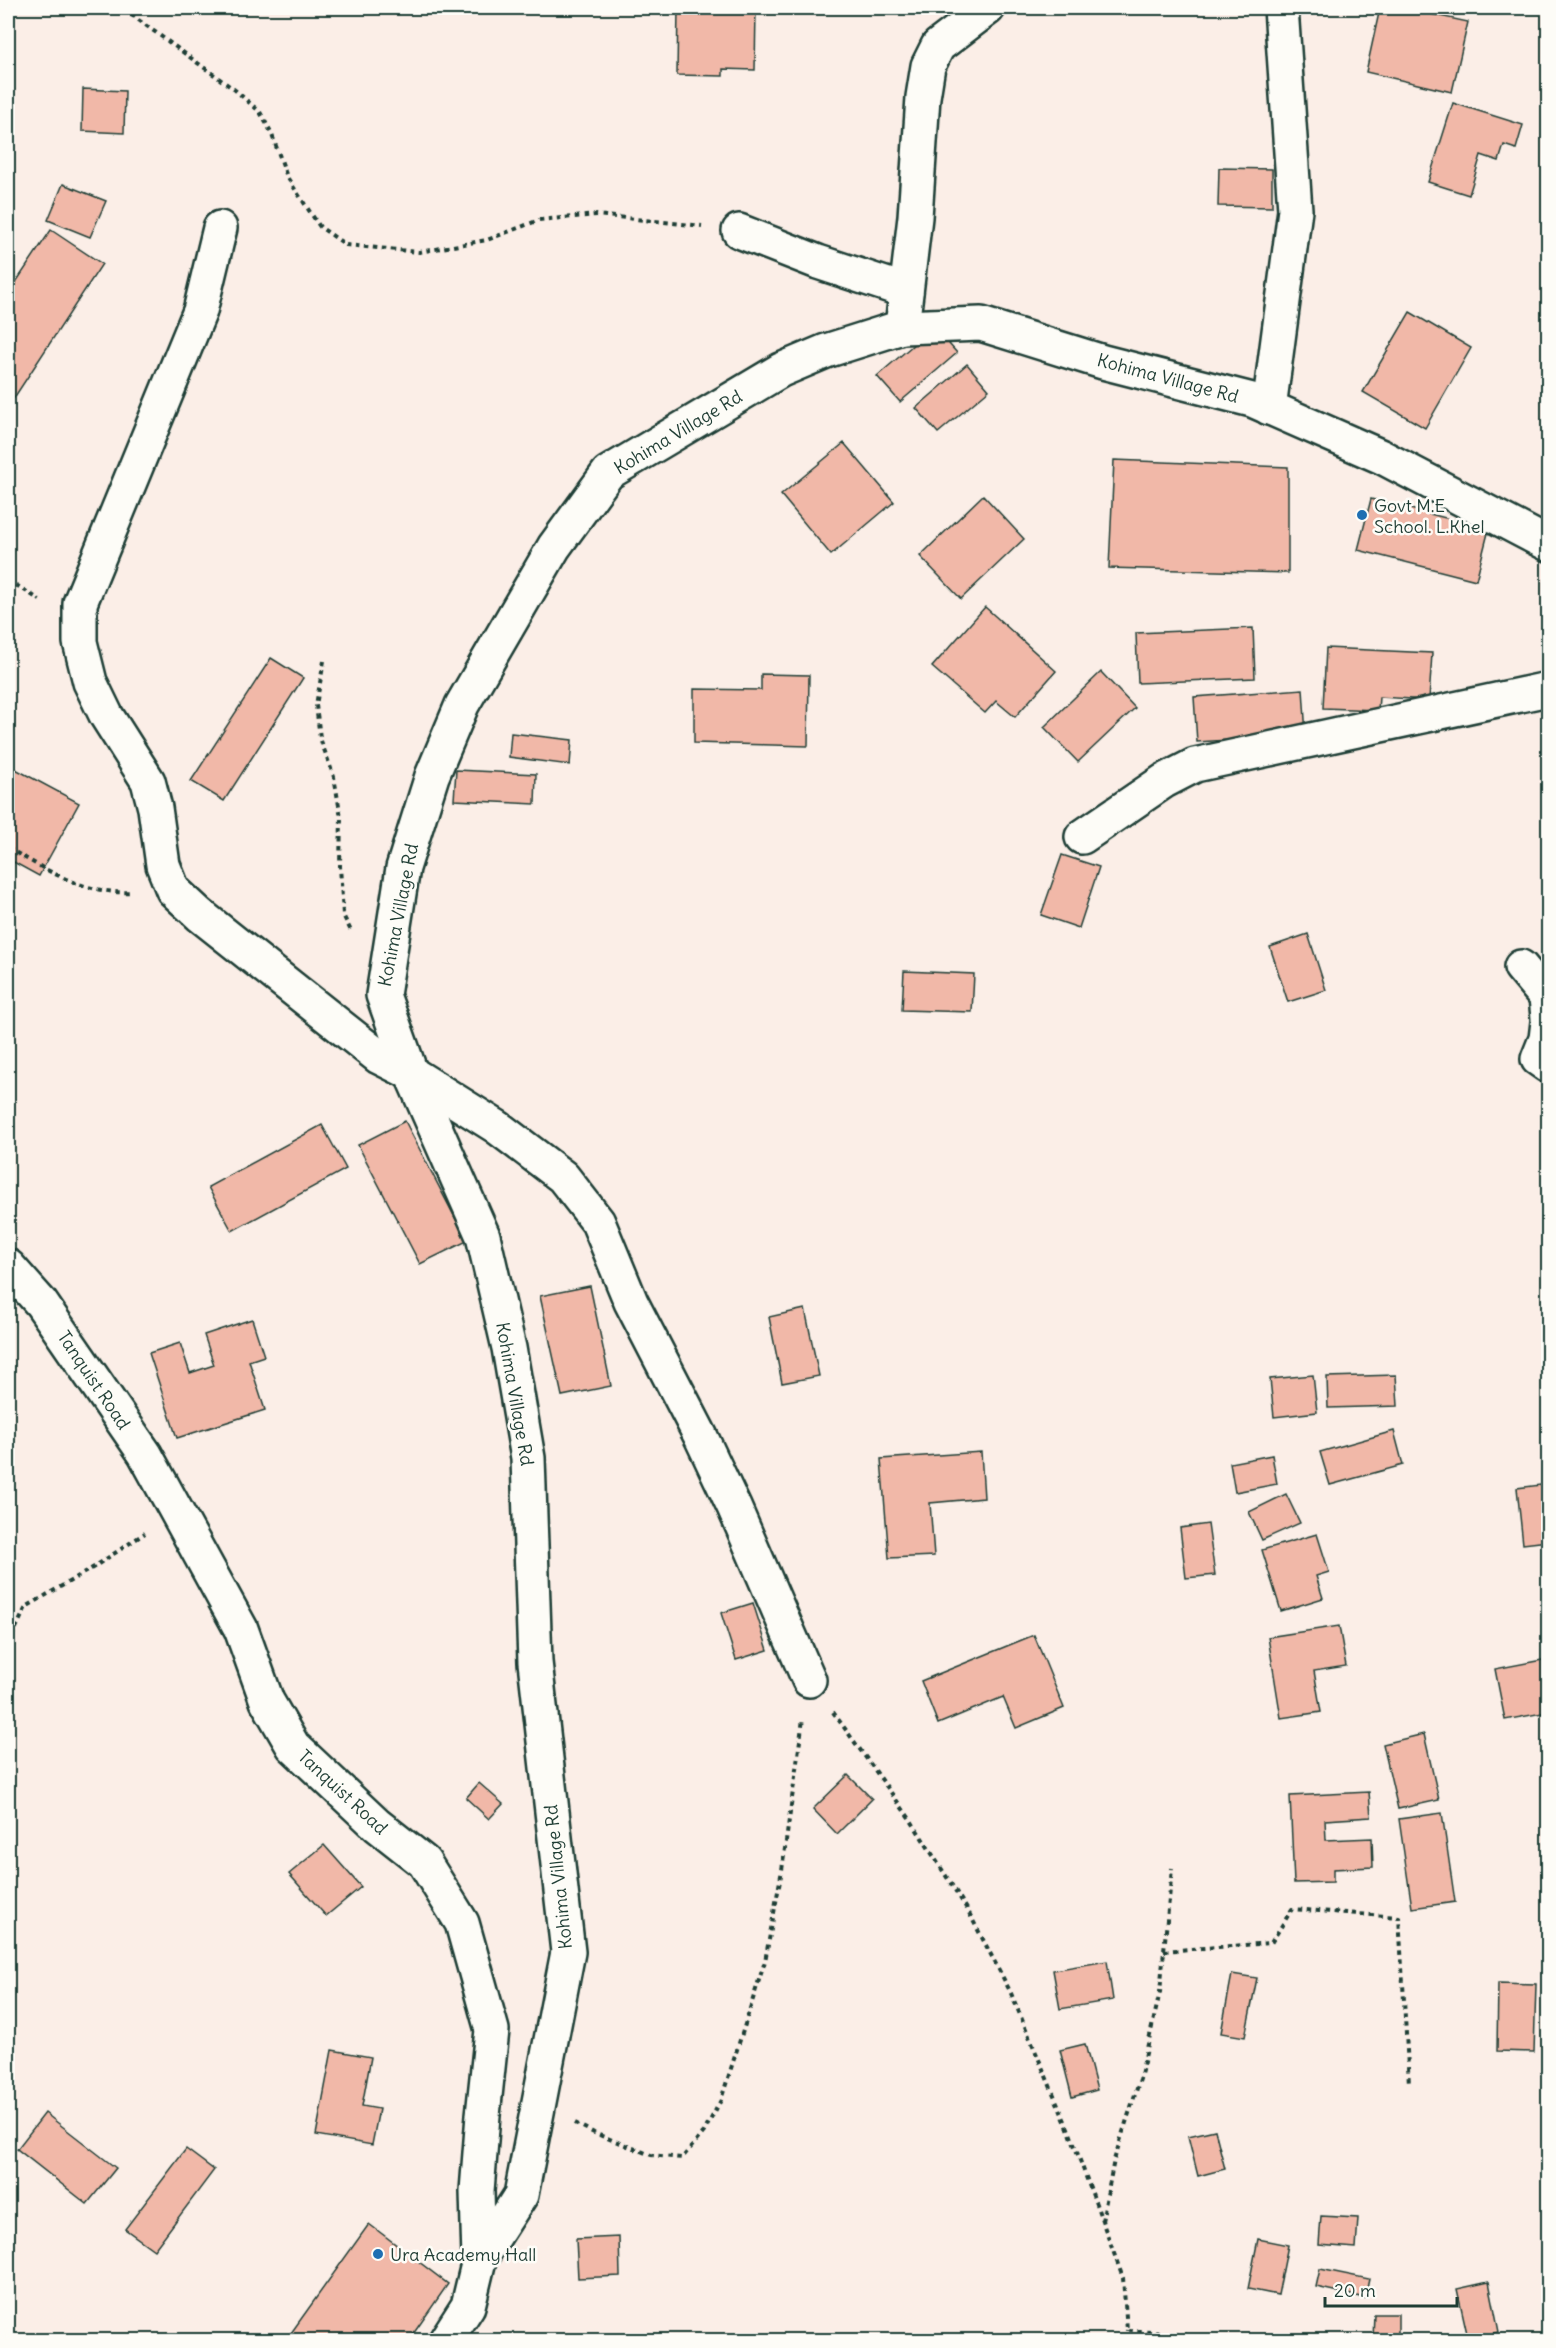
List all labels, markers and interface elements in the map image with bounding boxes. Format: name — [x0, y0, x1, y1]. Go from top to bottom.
street label: Kohima Village Rd — [1095, 348, 1242, 408]
street label: Kohima Village Rd — [610, 385, 747, 479]
place label: Govt M.E School. L.Khel — [1374, 494, 1485, 538]
marker: Govt M.E School. L.Khel — [1355, 508, 1369, 522]
street label: Kohima Village Rd — [373, 841, 423, 989]
street label: Kohima Village Rd — [491, 1320, 539, 1468]
street label: Tanquist Road — [53, 1326, 136, 1434]
street label: Tanquist Road — [293, 1745, 393, 1840]
street label: Kohima Village Rd — [539, 1803, 577, 1950]
place label: Ura Academy Hall — [390, 2243, 536, 2266]
marker: Ura Academy Hall — [371, 2247, 385, 2261]
scale bar — [1325, 2270, 1457, 2308]
text: 20 m — [1334, 2279, 1376, 2302]

